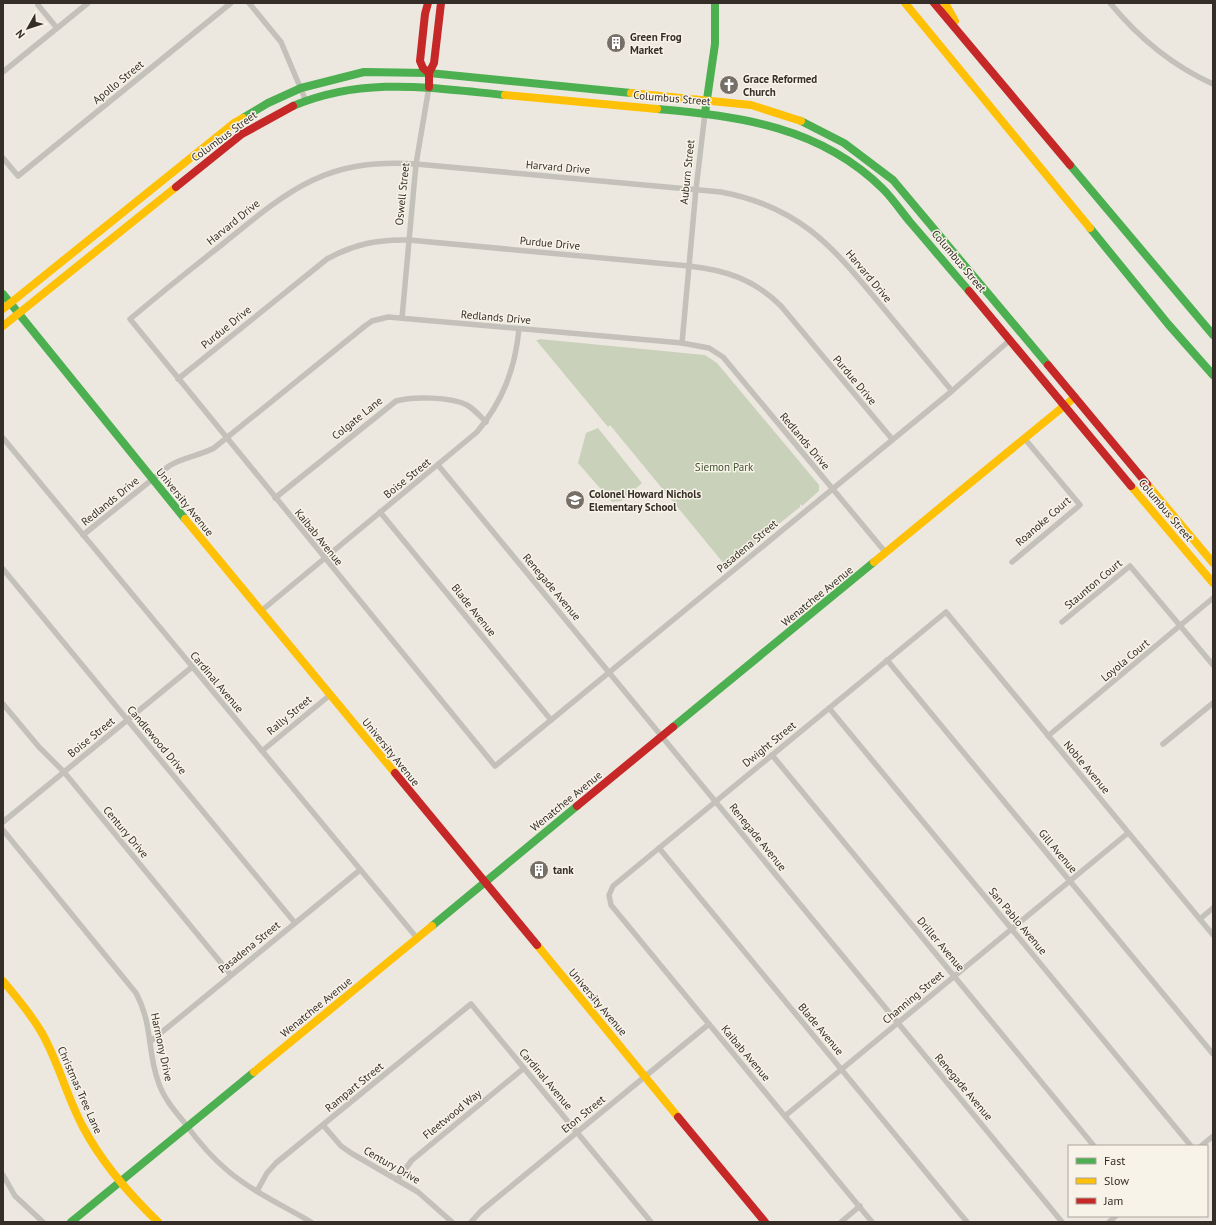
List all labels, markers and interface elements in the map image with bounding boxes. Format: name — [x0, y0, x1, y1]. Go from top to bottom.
north arrow — [8, 8, 48, 48]
text: N — [13, 27, 28, 42]
place label: Green Frog Market — [630, 30, 682, 57]
building icon: Green Frog Market — [605, 32, 627, 54]
street label: Apollo Street — [90, 57, 147, 107]
place label: Grace Reformed Church — [743, 72, 817, 99]
church icon: Grace Reformed Church — [718, 74, 740, 96]
street label: Columbus Street — [633, 88, 711, 108]
street label: Columbus Street — [189, 107, 260, 164]
street label: Auburn Street — [677, 139, 697, 205]
street label: Harvard Drive — [525, 157, 591, 177]
street label: Oswell Street — [392, 162, 412, 226]
street label: Harvard Drive — [203, 196, 263, 248]
street label: Columbus Street — [929, 227, 989, 295]
street label: Purdue Drive — [519, 233, 581, 253]
street label: Harvard Drive — [843, 247, 895, 306]
street label: Purdue Drive — [198, 302, 254, 351]
street label: Redlands Drive — [460, 307, 532, 327]
street label: Purdue Drive — [830, 352, 880, 408]
street label: Colgate Lane — [329, 393, 385, 443]
street label: Redlands Drive — [777, 410, 833, 473]
street label: Boise Street — [381, 455, 434, 501]
park label: Siemon Park — [695, 460, 754, 474]
street label: University Avenue — [153, 465, 217, 539]
street label: Redlands Drive — [78, 473, 142, 529]
street label: Columbus Street — [1136, 476, 1196, 544]
place label: Colonel Howard Nichols Elementary School — [589, 487, 701, 514]
school or university icon: Colonel Howard Nichols Elementary School — [564, 489, 586, 511]
street label: Roanoke Court — [1013, 493, 1074, 549]
street label: Kaibab Avenue — [292, 506, 346, 569]
street label: Pasadena Street — [714, 516, 781, 576]
street label: Renegade Avenue — [520, 551, 584, 624]
street label: Staunton Court — [1061, 556, 1125, 612]
street label: Wenatchee Avenue — [778, 563, 856, 629]
street label: Blade Avenue — [449, 581, 500, 639]
street label: Loyola Court — [1098, 636, 1152, 684]
street label: Cardinal Avenue — [187, 648, 247, 716]
street label: Rally Street — [264, 692, 314, 738]
street label: Candlewood Drive — [124, 703, 190, 778]
street label: Boise Street — [65, 714, 118, 760]
street label: University Avenue — [359, 715, 423, 789]
street label: Dwight Street — [739, 718, 799, 770]
street label: Noble Avenue — [1061, 738, 1114, 797]
street label: Wenatchee Avenue — [527, 768, 605, 834]
street label: Renegade Avenue — [726, 800, 790, 874]
street label: Century Drive — [100, 803, 152, 861]
street label: Gill Avenue — [1036, 826, 1081, 876]
building icon: tank — [528, 859, 550, 881]
place label: tank — [553, 863, 574, 877]
street label: San Pablo Avenue — [986, 885, 1050, 958]
street label: Driller Avenue — [914, 914, 968, 974]
street label: Pasadena Street — [215, 918, 283, 976]
street label: University Avenue — [566, 965, 631, 1039]
street label: Channing Street — [880, 967, 947, 1027]
street label: Wenatchee Avenue — [277, 974, 355, 1040]
street label: Blade Avenue — [795, 1000, 847, 1058]
street label: Harmony Drive — [148, 1011, 176, 1083]
street label: Kaibab Avenue — [718, 1022, 774, 1084]
street label: Christmas Tree Lane — [54, 1044, 106, 1136]
street label: Cardinal Avenue — [516, 1045, 576, 1113]
street label: Renegade Avenue — [932, 1051, 996, 1124]
street label: Rampart Street — [322, 1059, 386, 1115]
street label: Fleetwood Way — [420, 1086, 485, 1142]
street label: Eton Street — [558, 1092, 608, 1136]
street label: Century Drive — [361, 1143, 423, 1187]
legend — [1068, 1145, 1208, 1217]
text: Fast — [1104, 1153, 1125, 1168]
text: Slow — [1104, 1173, 1129, 1188]
text: Jam — [1103, 1193, 1123, 1208]

